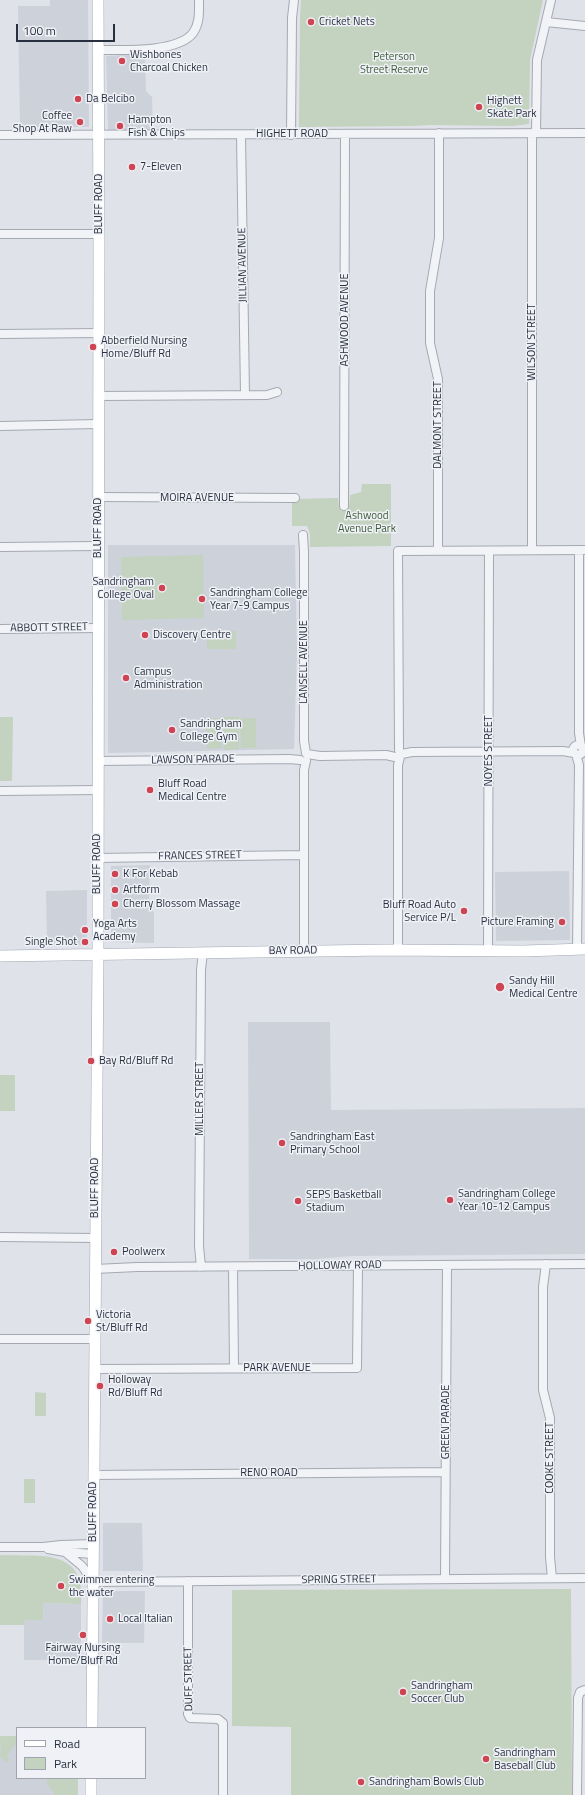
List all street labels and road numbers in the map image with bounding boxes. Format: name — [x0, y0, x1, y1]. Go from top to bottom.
street label: HIGHETT ROAD — [256, 127, 328, 141]
street label: BLUFF ROAD — [92, 174, 106, 234]
street label: JILLIAN AVENUE — [236, 227, 250, 303]
street label: ASHWOOD AVENUE — [338, 274, 352, 366]
street label: WILSON STREET — [525, 303, 539, 381]
street label: DALMONT STREET — [431, 381, 445, 469]
street label: MOIRA AVENUE — [160, 491, 234, 505]
street label: BLUFF ROAD — [91, 498, 105, 558]
street label: LANSELL AVENUE — [297, 620, 311, 704]
street label: ABBOTT STREET — [10, 621, 88, 635]
street label: NOYES STREET — [482, 715, 496, 787]
street label: LAWSON PARADE — [151, 753, 235, 767]
street label: BLUFF ROAD — [90, 834, 104, 894]
street label: FRANCES STREET — [158, 849, 242, 863]
street label: BAY ROAD — [269, 944, 317, 958]
street label: MILLER STREET — [193, 1062, 207, 1136]
street label: BLUFF ROAD — [88, 1158, 102, 1218]
street label: HOLLOWAY ROAD — [298, 1259, 382, 1273]
street label: PARK AVENUE — [243, 1361, 311, 1375]
street label: GREEN PARADE — [439, 1385, 453, 1459]
street label: COOKE STREET — [543, 1422, 557, 1494]
street label: RENO ROAD — [240, 1466, 298, 1480]
street label: BLUFF ROAD — [86, 1482, 100, 1542]
street label: SPRING STREET — [301, 1573, 377, 1587]
street label: DUFF STREET — [182, 1647, 196, 1711]

